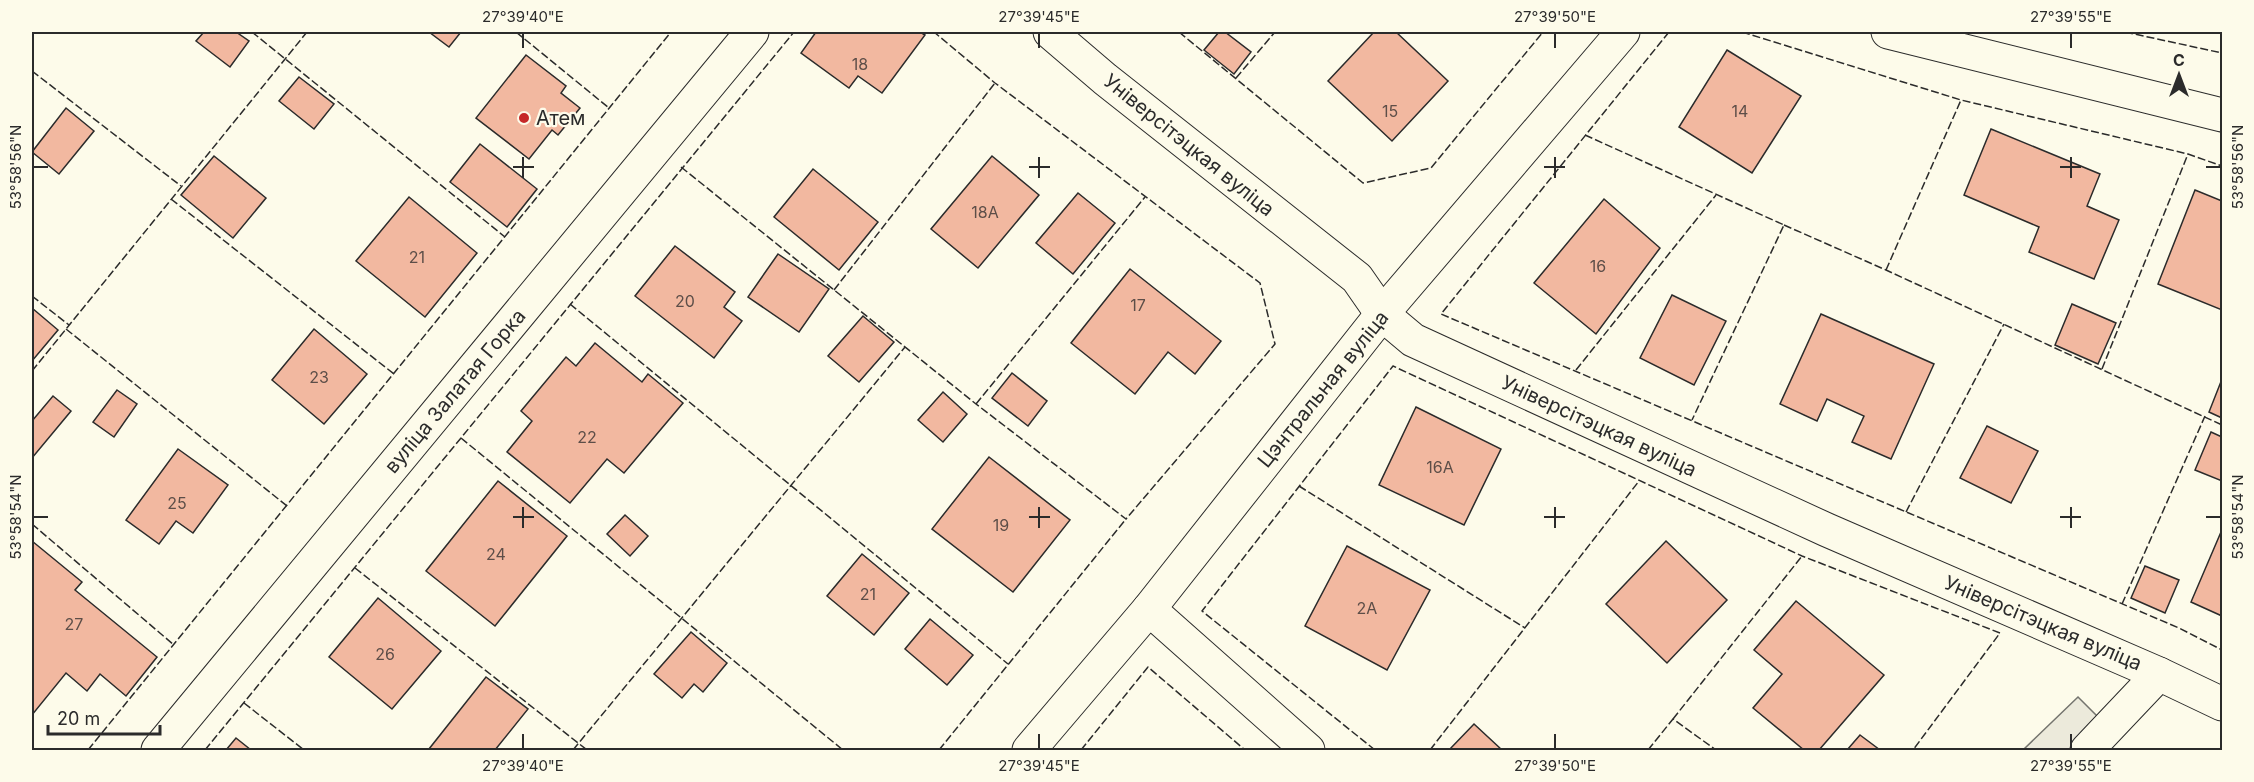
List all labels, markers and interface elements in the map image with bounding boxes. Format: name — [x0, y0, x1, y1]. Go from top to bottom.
text: 27°39'40"E — [482, 7, 564, 26]
text: 27°39'45"E — [998, 7, 1080, 26]
text: 27°39'50"E — [1514, 7, 1596, 26]
text: 27°39'55"E — [2030, 7, 2112, 26]
north arrow — [2149, 45, 2209, 105]
text: С — [2173, 50, 2185, 70]
house number: 18 — [852, 54, 868, 74]
street label: Універсітэцкая вуліца — [1099, 69, 1279, 221]
house number: 15 — [1382, 101, 1398, 121]
house number: 14 — [1732, 101, 1748, 121]
place label: Атем — [536, 106, 585, 130]
marker: Атем — [517, 111, 531, 125]
text: 53°58'56"N — [6, 125, 25, 209]
text: 53°58'56"N — [2228, 125, 2247, 209]
house number: 18А — [971, 202, 999, 222]
house number: 21 — [409, 247, 425, 267]
house number: 16 — [1590, 256, 1606, 276]
house number: 20 — [675, 291, 695, 311]
house number: 17 — [1130, 295, 1146, 315]
street label: вуліца Залатая Горка — [379, 304, 531, 478]
street label: Цэнтральная вуліца — [1252, 306, 1394, 472]
house number: 23 — [309, 367, 329, 387]
street label: Універсітэцкая вуліца — [1498, 370, 1700, 482]
house number: 22 — [577, 427, 597, 447]
house number: 16А — [1426, 457, 1454, 477]
text: 53°58'54"N — [6, 475, 25, 560]
text: 53°58'54"N — [2228, 475, 2247, 560]
house number: 25 — [167, 493, 187, 513]
house number: 19 — [993, 515, 1009, 535]
house number: 24 — [486, 544, 506, 564]
street label: Універсітэцкая вуліца — [1941, 570, 2145, 676]
house number: 21 — [860, 584, 876, 604]
house number: 2А — [1357, 598, 1377, 618]
house number: 27 — [65, 614, 83, 634]
house number: 26 — [375, 644, 395, 664]
scale bar — [48, 698, 160, 736]
text: 20 m — [57, 708, 100, 729]
text: 27°39'40"E — [482, 756, 564, 775]
text: 27°39'45"E — [998, 756, 1080, 775]
text: 27°39'50"E — [1514, 756, 1596, 775]
text: 27°39'55"E — [2030, 756, 2112, 775]

